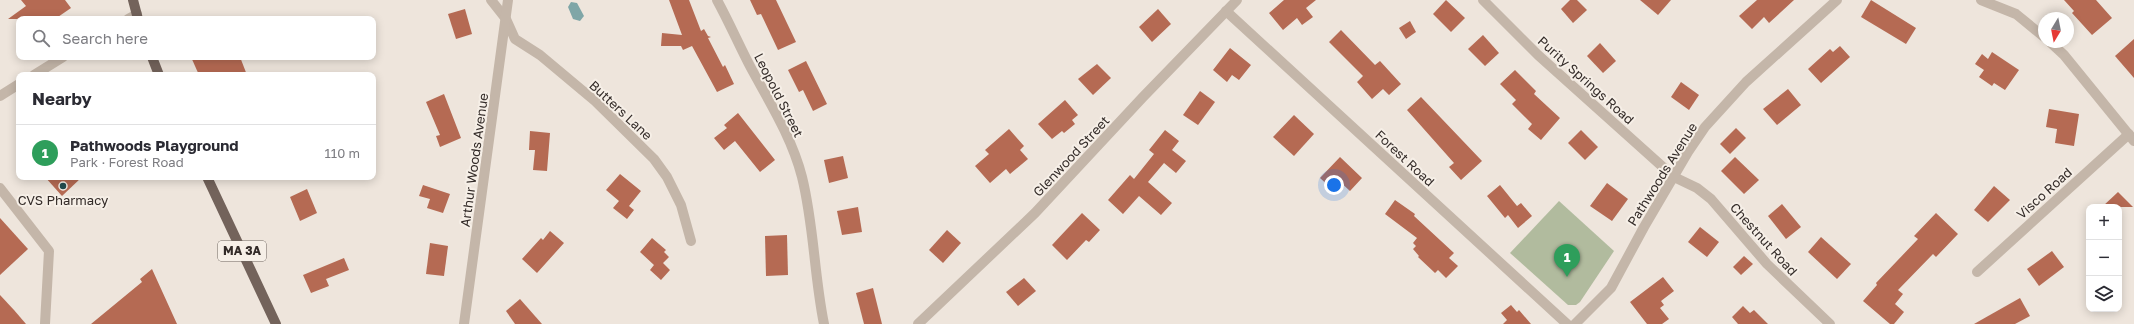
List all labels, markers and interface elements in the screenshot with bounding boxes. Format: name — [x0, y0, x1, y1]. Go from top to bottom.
north arrow — [2038, 12, 2074, 48]
search box — [16, 16, 376, 60]
icon: search — [30, 27, 52, 49]
text: Search here — [62, 29, 148, 47]
street label: Purity Springs Road — [1535, 33, 1637, 127]
street label: Leopold Street — [751, 50, 807, 140]
street label: Butters Lane — [586, 77, 656, 143]
text: Nearby — [32, 88, 92, 109]
street label: Arthur Woods Avenue — [457, 92, 491, 228]
street label: Glenwood Street — [1030, 112, 1112, 200]
street label: Pathwoods Avenue — [1624, 119, 1700, 229]
street label: Forest Road — [1372, 127, 1438, 189]
text: Pathwoods Playground — [70, 136, 239, 154]
text: 1 — [42, 145, 48, 161]
text: 110 m — [325, 145, 360, 161]
text: Park · Forest Road — [70, 154, 184, 170]
street label: Visco Road — [2013, 164, 2075, 222]
your location — [1324, 175, 1344, 195]
marker: CVS Pharmacy — [58, 181, 68, 191]
place label: CVS Pharmacy — [18, 192, 109, 208]
street label: Chestnut Road — [1727, 199, 1801, 279]
map controls — [2086, 204, 2122, 312]
button: + — [2086, 204, 2122, 240]
button: − — [2086, 240, 2122, 276]
road number: MA 3A — [218, 241, 266, 261]
pin: 1 — [1554, 244, 1580, 277]
button: layers — [2086, 276, 2122, 312]

